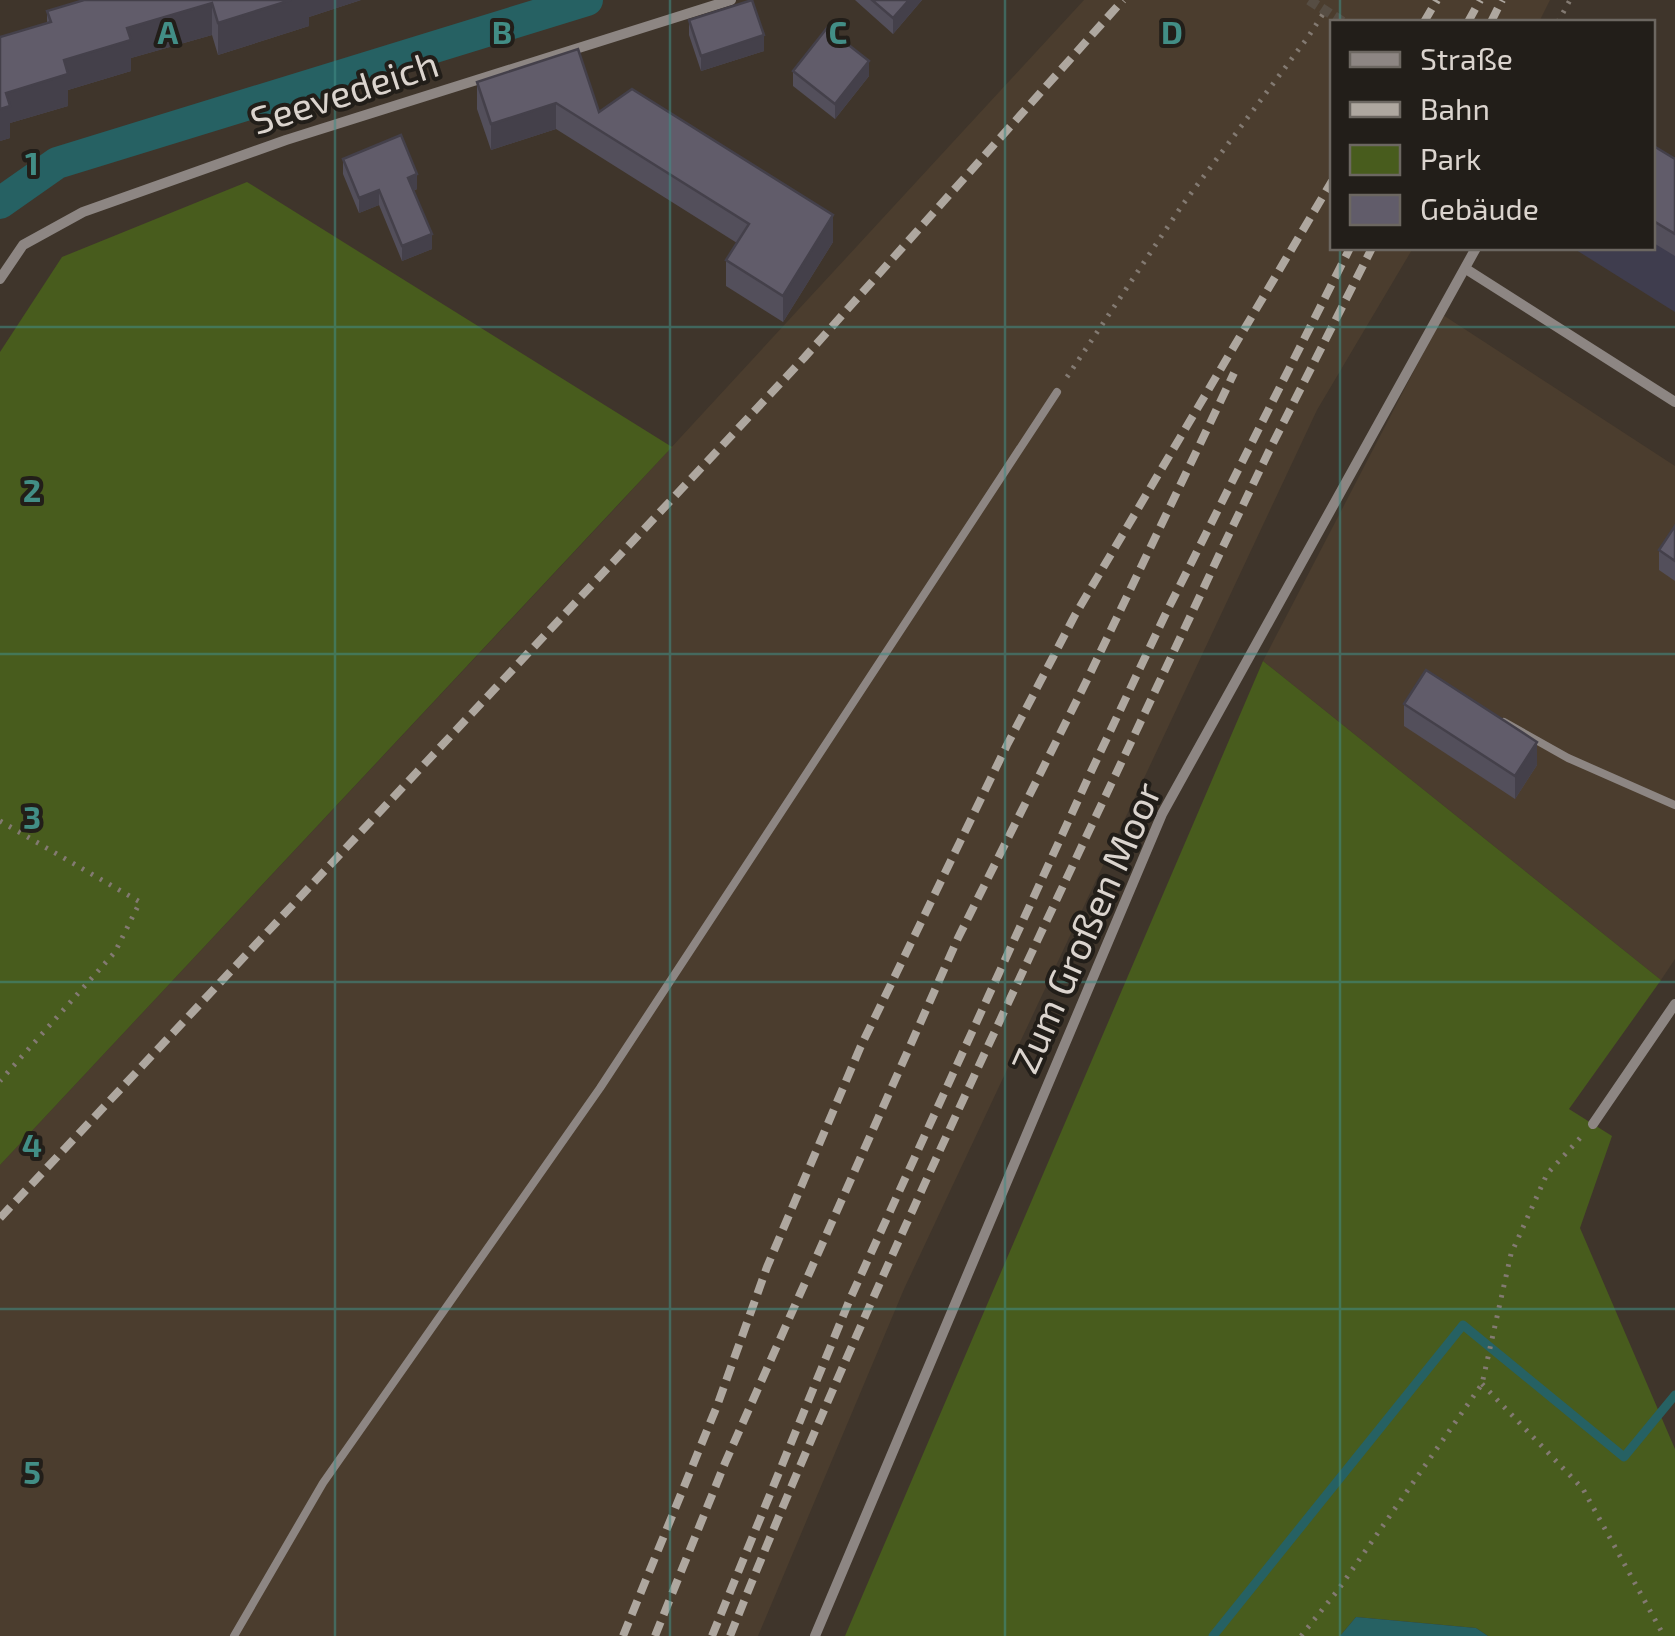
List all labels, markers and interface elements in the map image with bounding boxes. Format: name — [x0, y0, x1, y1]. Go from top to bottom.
text: A — [158, 12, 179, 50]
text: B — [492, 12, 512, 50]
text: C — [829, 12, 847, 50]
text: D — [1161, 12, 1183, 50]
legend — [1330, 20, 1655, 250]
street label: Seevedeich — [244, 39, 444, 143]
text: Straße — [1420, 40, 1513, 76]
text: Bahn — [1420, 90, 1490, 126]
text: Park — [1420, 140, 1481, 176]
text: 1 — [25, 143, 39, 181]
text: Gebäude — [1420, 190, 1539, 226]
text: 2 — [23, 470, 41, 508]
street label: Zum Großen Moor — [1000, 774, 1170, 1080]
text: 3 — [23, 797, 41, 835]
text: 4 — [22, 1125, 42, 1163]
text: 5 — [23, 1452, 41, 1490]

